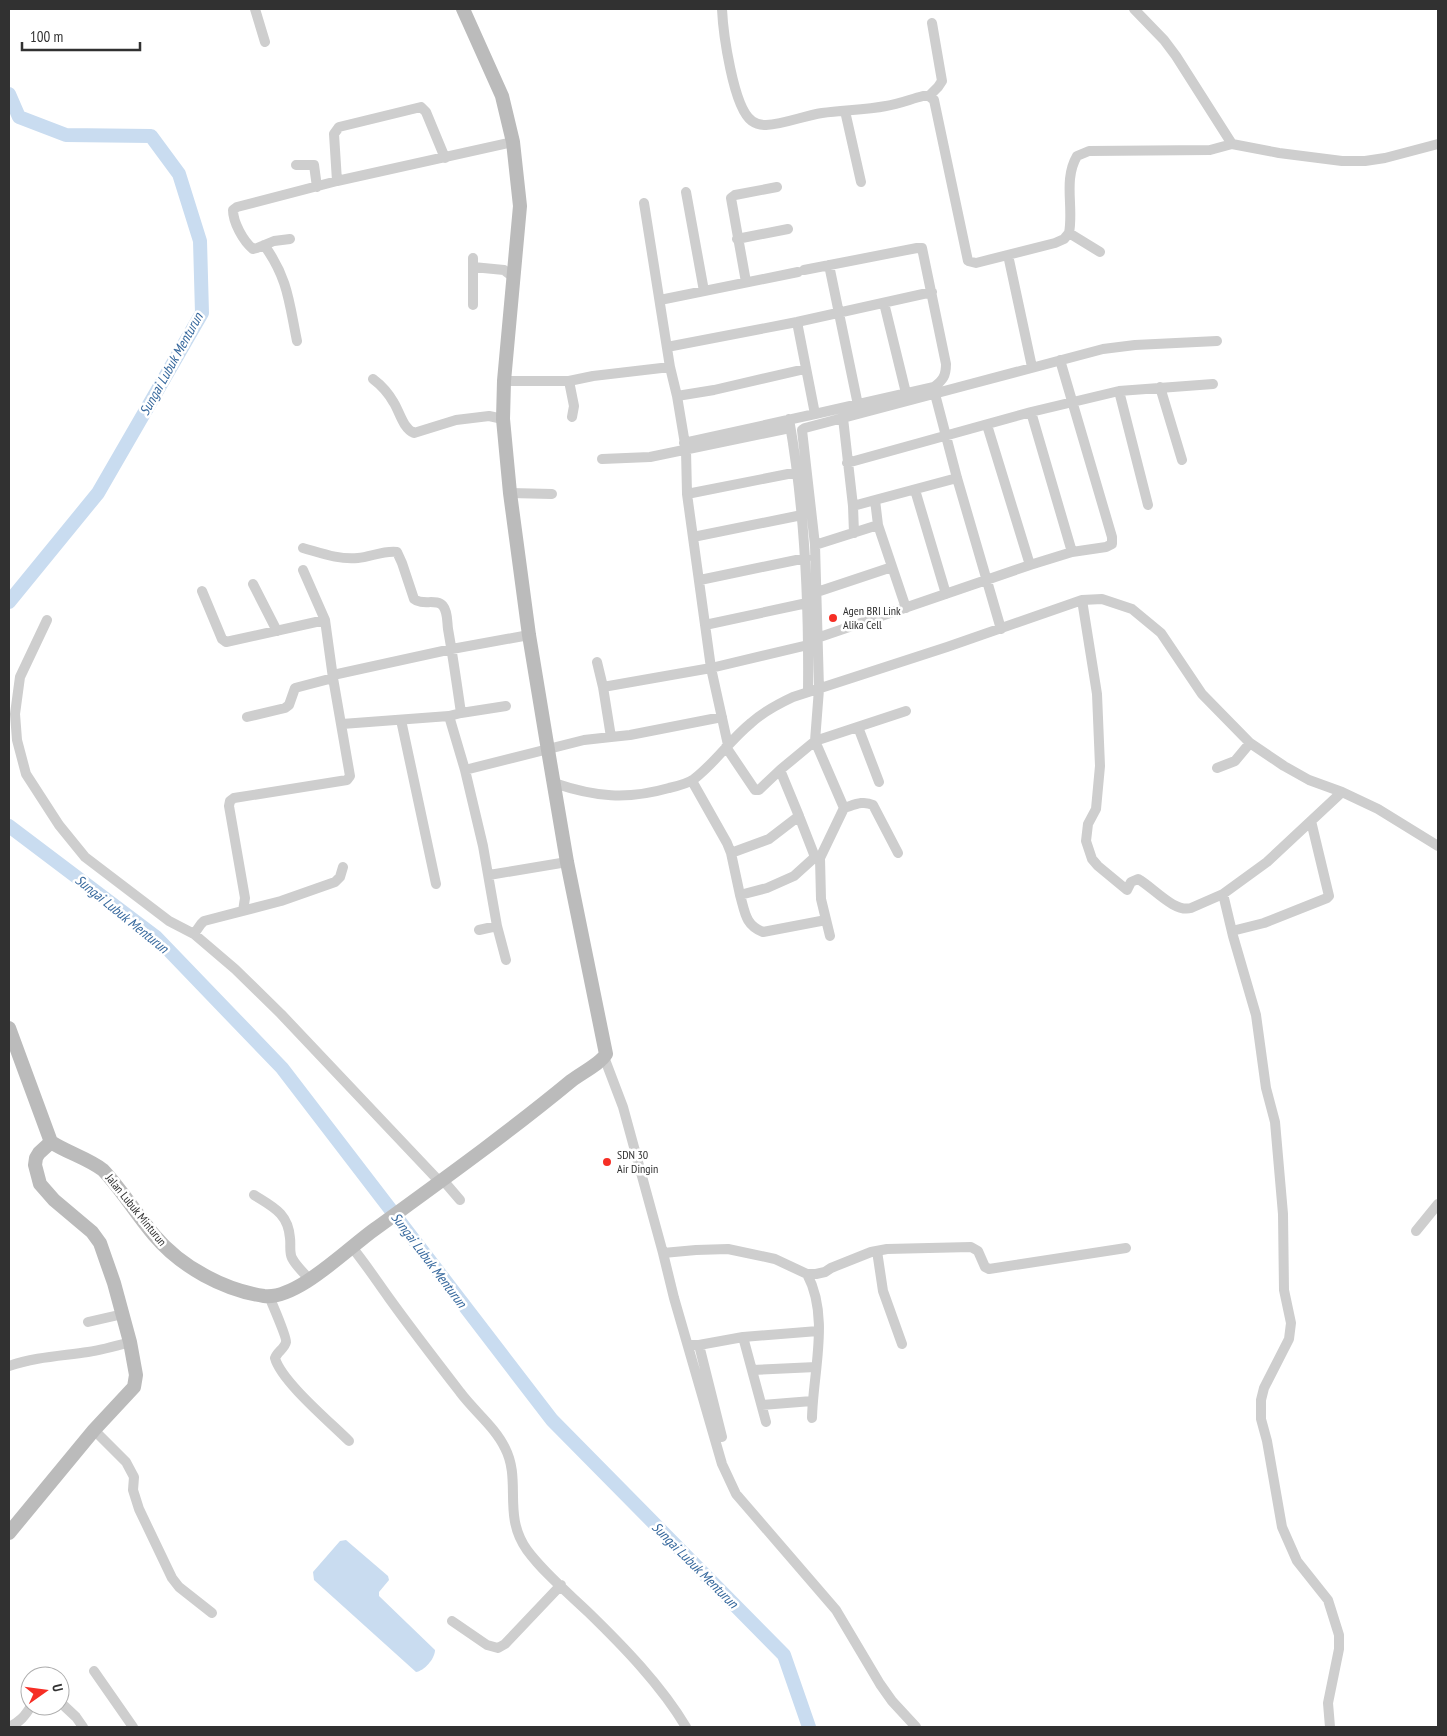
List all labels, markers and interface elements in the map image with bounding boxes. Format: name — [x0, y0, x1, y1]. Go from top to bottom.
scale bar — [22, 20, 140, 52]
text: 100 m — [30, 27, 63, 46]
water label: Sungai Lubuk Menturun — [135, 309, 207, 418]
place label: Agen BRI Link Alika Cell — [843, 603, 901, 632]
marker: Agen BRI Link Alika Cell — [827, 612, 839, 624]
water label: Sungai Lubuk Menturun — [72, 871, 173, 958]
place label: SDN 30 Air Dingin — [617, 1147, 658, 1176]
marker: SDN 30 Air Dingin — [601, 1156, 613, 1168]
street label: Jalan Lubuk Minturun — [102, 1170, 170, 1249]
water label: Sungai Lubuk Menturun — [387, 1209, 471, 1312]
water label: Sungai Lubuk Menturun — [648, 1518, 742, 1612]
north arrow — [20, 1666, 70, 1716]
text: U — [48, 1682, 67, 1694]

